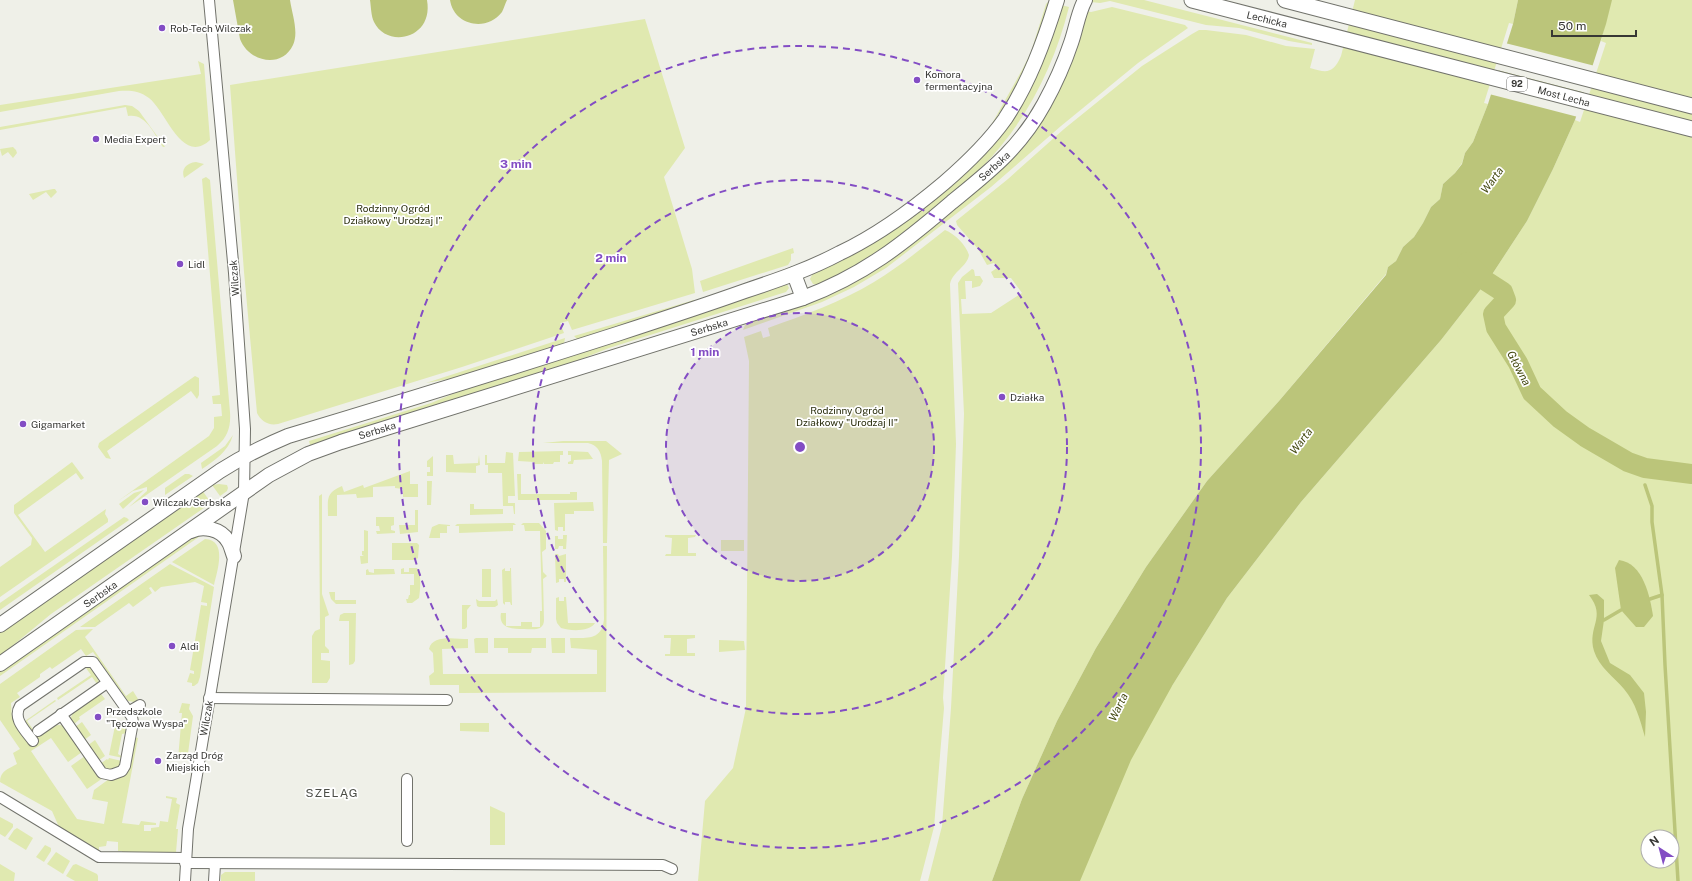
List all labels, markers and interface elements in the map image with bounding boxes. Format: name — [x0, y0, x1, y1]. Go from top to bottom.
street label: Lechicka — [1246, 8, 1288, 30]
scale bar — [1552, 12, 1636, 38]
text: 50 m — [1558, 19, 1586, 33]
place label: Rob-Tech Wilczak — [170, 22, 252, 34]
marker: Rob-Tech Wilczak — [157, 23, 167, 33]
place label: Komora fermentacyjna — [925, 68, 992, 92]
marker: Komora fermentacyjna — [912, 75, 922, 85]
road number: 92 — [1507, 77, 1527, 91]
street label: Most Lecha — [1537, 83, 1591, 109]
place label: Media Expert — [104, 133, 166, 145]
marker: Media Expert — [91, 134, 101, 144]
street label: Serbska — [976, 149, 1012, 183]
text: 3 min — [500, 157, 532, 171]
water label: Warta — [1479, 165, 1506, 195]
park label: Rodzinny Ogród Działkowy "Urodzaj I" — [343, 202, 443, 226]
text: 2 min — [595, 251, 627, 265]
place label: Lidl — [188, 258, 205, 270]
marker: Lidl — [175, 259, 185, 269]
street label: Wilczak — [227, 259, 241, 296]
street label: Serbska — [689, 316, 729, 338]
text: 1 min — [691, 345, 719, 359]
water label: Główna — [1505, 349, 1533, 388]
place label: Działka — [1010, 391, 1044, 403]
marker: Działka — [997, 392, 1007, 402]
park label: Rodzinny Ogród Działkowy "Urodzaj II" — [796, 404, 898, 428]
place label: Gigamarket — [31, 418, 85, 430]
marker: Gigamarket — [18, 419, 28, 429]
street label: Serbska — [357, 419, 397, 441]
water label: Warta — [1287, 426, 1315, 456]
centre of rings — [793, 440, 807, 454]
place label: Wilczak/Serbska — [153, 496, 231, 508]
marker: Wilczak/Serbska — [140, 497, 150, 507]
street label: Serbska — [81, 578, 119, 610]
place label: Aldi — [180, 640, 198, 652]
marker: Aldi — [167, 641, 177, 651]
water label: Warta — [1106, 691, 1130, 723]
street label: Wilczak — [197, 699, 215, 737]
place label: Przedszkole "Tęczowa Wyspa" — [106, 705, 187, 729]
marker: Przedszkole "Tęczowa Wyspa" — [93, 712, 103, 722]
place label: Zarząd Dróg Miejskich — [166, 749, 223, 773]
marker: Zarząd Dróg Miejskich — [153, 756, 163, 766]
district label: SZELĄG — [305, 786, 359, 800]
north arrow — [1640, 829, 1680, 869]
text: N — [1647, 834, 1661, 848]

